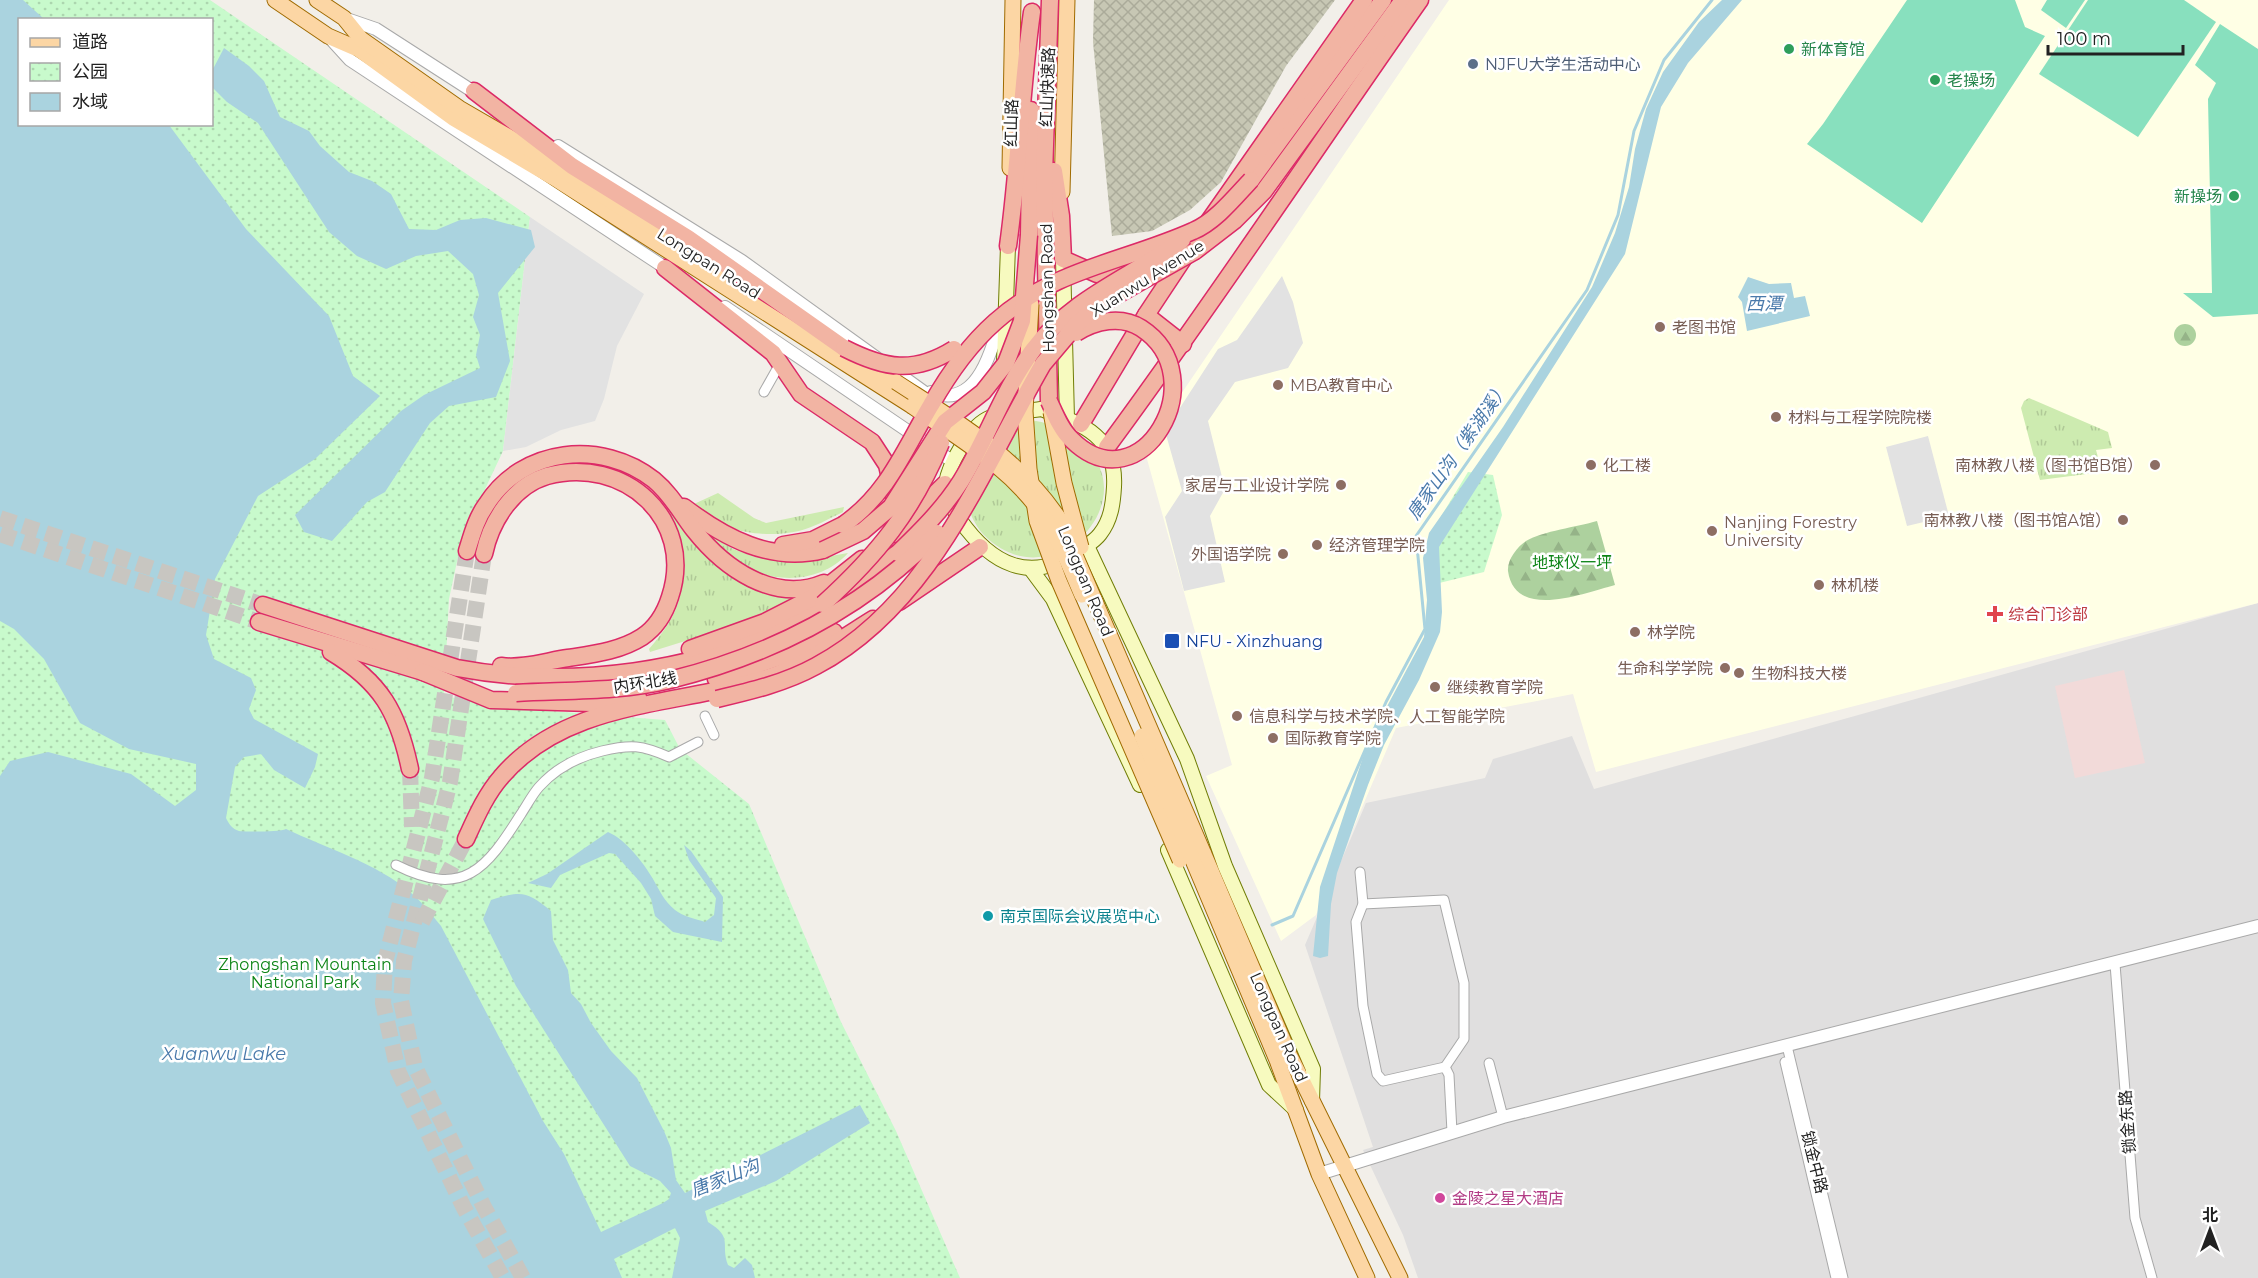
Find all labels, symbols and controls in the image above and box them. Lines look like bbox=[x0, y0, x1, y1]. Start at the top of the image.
legend bbox=[18, 18, 213, 126]
scale bar bbox=[2048, 18, 2183, 56]
text: 100 m bbox=[2057, 28, 2111, 50]
text: 道路 bbox=[72, 31, 108, 53]
place label: 新体育馆 bbox=[1801, 40, 1865, 59]
marker: 新体育馆 bbox=[1782, 42, 1796, 56]
street label: 红山快速路 bbox=[1037, 47, 1058, 127]
place label: NJFU大学生活动中心 bbox=[1485, 55, 1641, 74]
marker: NJFU大学生活动中心 bbox=[1466, 57, 1480, 71]
text: 公园 bbox=[72, 61, 108, 83]
place label: 老操场 bbox=[1947, 71, 1995, 90]
marker: 老操场 bbox=[1928, 73, 1942, 87]
text: 水域 bbox=[72, 91, 108, 113]
street label: 红山路 bbox=[1002, 99, 1021, 147]
place label: 新操场 bbox=[2174, 187, 2222, 206]
marker: 新操场 bbox=[2227, 189, 2241, 203]
street label: Hongshan Road bbox=[1037, 223, 1058, 353]
street label: Longpan Road bbox=[654, 224, 764, 303]
street label: Xuanwu Avenue bbox=[1087, 236, 1208, 321]
water label: 西潭 bbox=[1746, 293, 1785, 315]
place label: 老图书馆 bbox=[1672, 318, 1736, 337]
marker: 老图书馆 bbox=[1653, 320, 1667, 334]
place label: MBA教育中心 bbox=[1290, 376, 1393, 395]
marker: MBA教育中心 bbox=[1271, 378, 1285, 392]
water label: 唐家山沟（紫湖溪） bbox=[1403, 378, 1513, 524]
place label: 材料与工程学院院楼 bbox=[1788, 408, 1932, 427]
marker: 材料与工程学院院楼 bbox=[1769, 410, 1783, 424]
place label: 化工楼 bbox=[1603, 456, 1651, 475]
place label: 南林教八楼（图书馆B馆） bbox=[1955, 456, 2143, 475]
marker: 化工楼 bbox=[1584, 458, 1598, 472]
marker: 南林教八楼（图书馆B馆） bbox=[2148, 458, 2162, 472]
place label: 家居与工业设计学院 bbox=[1185, 476, 1329, 495]
marker: 家居与工业设计学院 bbox=[1334, 478, 1348, 492]
place label: 南林教八楼（图书馆A馆） bbox=[1924, 511, 2111, 530]
place label: Nanjing Forestry University bbox=[1724, 513, 1857, 550]
marker: 南林教八楼（图书馆A馆） bbox=[2116, 513, 2130, 527]
street label: Longpan Road bbox=[1054, 523, 1117, 639]
marker: Nanjing Forestry University bbox=[1705, 524, 1719, 538]
place label: 经济管理学院 bbox=[1329, 536, 1425, 555]
marker: 经济管理学院 bbox=[1310, 538, 1324, 552]
place label: 外国语学院 bbox=[1191, 545, 1271, 564]
marker: 外国语学院 bbox=[1276, 547, 1290, 561]
park label: 地球仪一坪 bbox=[1532, 553, 1612, 572]
place label: 林机楼 bbox=[1831, 576, 1879, 595]
marker: 林机楼 bbox=[1812, 578, 1826, 592]
marker: 综合门诊部 bbox=[1986, 605, 2004, 623]
place label: 综合门诊部 bbox=[2008, 605, 2088, 624]
place label: 林学院 bbox=[1647, 623, 1695, 642]
marker: 林学院 bbox=[1628, 625, 1642, 639]
marker: NFU - Xinzhuang bbox=[1163, 632, 1181, 650]
place label: NFU - Xinzhuang bbox=[1186, 632, 1323, 651]
place label: 生命科学学院 bbox=[1617, 659, 1713, 678]
marker: 生命科学学院 bbox=[1718, 661, 1732, 675]
place label: 生物科技大楼 bbox=[1751, 664, 1847, 683]
marker: 生物科技大楼 bbox=[1732, 666, 1746, 680]
street label: 内环北线 bbox=[612, 668, 678, 697]
place label: 继续教育学院 bbox=[1447, 678, 1543, 697]
marker: 继续教育学院 bbox=[1428, 680, 1442, 694]
place label: 信息科学与技术学院、人工智能学院 bbox=[1249, 707, 1505, 726]
marker: 信息科学与技术学院、人工智能学院 bbox=[1230, 709, 1244, 723]
place label: 国际教育学院 bbox=[1285, 729, 1381, 748]
marker: 国际教育学院 bbox=[1266, 731, 1280, 745]
place label: 南京国际会议展览中心 bbox=[1000, 907, 1160, 926]
marker: 南京国际会议展览中心 bbox=[981, 909, 995, 923]
park label: Zhongshan Mountain National Park bbox=[218, 955, 392, 992]
street label: Longpan Road bbox=[1246, 969, 1311, 1085]
water label: Xuanwu Lake bbox=[161, 1043, 286, 1065]
street label: 锁金东路 bbox=[2116, 1089, 2139, 1155]
street label: 锁金中路 bbox=[1798, 1129, 1831, 1195]
water label: 唐家山沟 bbox=[688, 1154, 764, 1202]
place label: 金陵之星大酒店 bbox=[1452, 1189, 1564, 1208]
marker: 金陵之星大酒店 bbox=[1433, 1191, 1447, 1205]
north arrow bbox=[2180, 1200, 2240, 1260]
text: 北 bbox=[2202, 1206, 2218, 1225]

